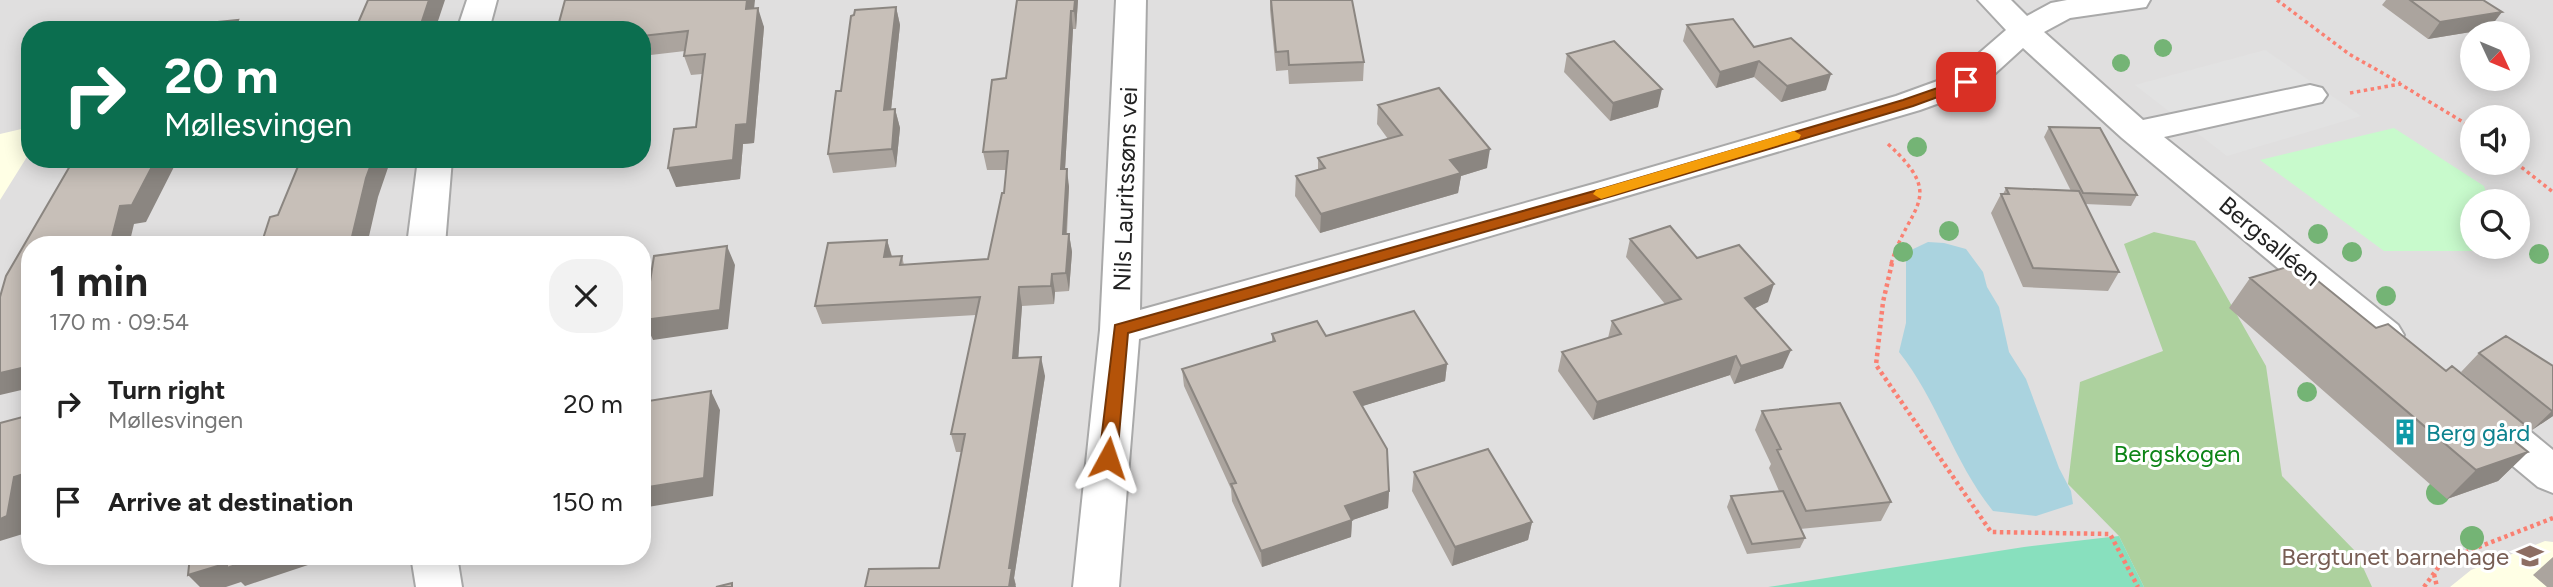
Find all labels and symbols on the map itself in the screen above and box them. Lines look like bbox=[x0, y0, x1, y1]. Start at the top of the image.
north arrow bbox=[2460, 21, 2530, 91]
pin bbox=[1936, 52, 1996, 112]
street label: Nils Lauritssøns vei bbox=[1107, 86, 1143, 292]
street label: Bergsalléen bbox=[2213, 190, 2327, 292]
building icon: Berg gård bbox=[2390, 417, 2420, 447]
place label: Berg gård bbox=[2426, 418, 2530, 447]
position arrow bbox=[1071, 421, 1145, 495]
park label: Bergskogen bbox=[2113, 439, 2241, 468]
school or university icon: Bergtunet barnehage bbox=[2515, 541, 2545, 571]
place label: Bergtunet barnehage bbox=[2281, 542, 2509, 571]

